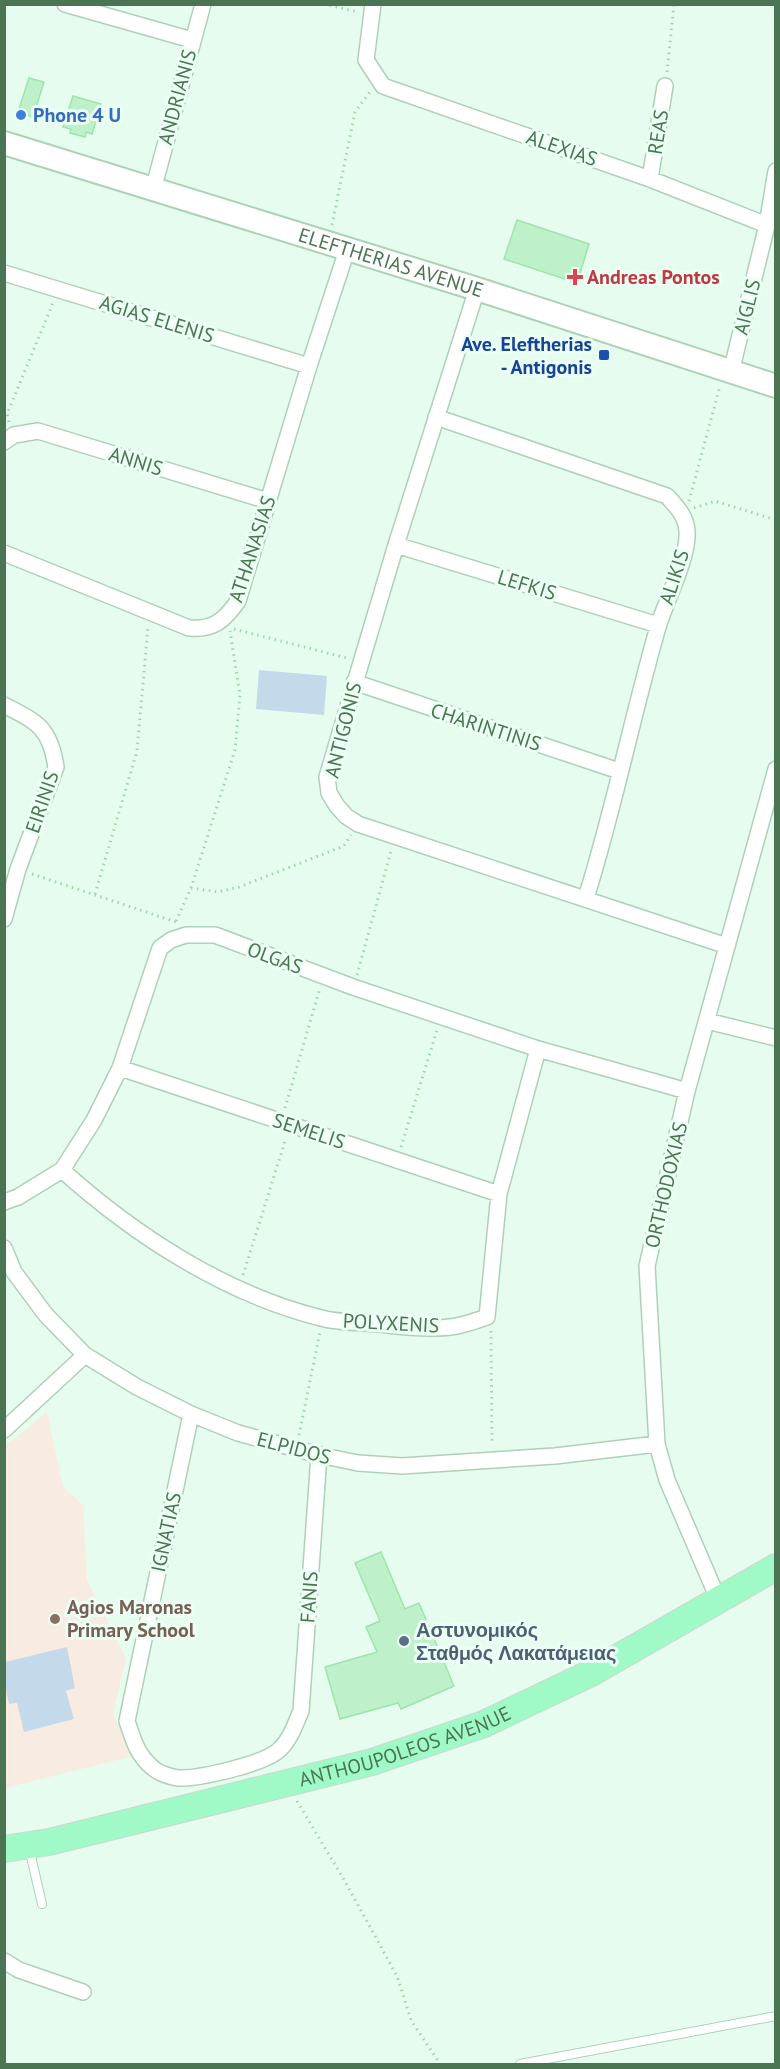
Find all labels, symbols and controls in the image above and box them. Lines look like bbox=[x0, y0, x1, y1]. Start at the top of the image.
street label: ANDRIANIS bbox=[152, 47, 202, 147]
place label: Phone 4 U bbox=[33, 102, 121, 128]
marker: Phone 4 U bbox=[14, 108, 28, 122]
street label: REAS bbox=[642, 108, 674, 156]
street label: ALEXIAS bbox=[523, 124, 601, 172]
street label: ELEFTHERIAS AVENUE bbox=[295, 222, 487, 303]
place label: Andreas Pontos bbox=[587, 264, 720, 290]
marker: Andreas Pontos bbox=[568, 270, 582, 284]
street label: AIGLIS bbox=[728, 276, 766, 338]
street label: AGIAS ELENIS bbox=[96, 289, 218, 349]
place label: Ave. Eleftherias - Antigonis bbox=[461, 331, 592, 380]
marker: Ave. Eleftherias - Antigonis bbox=[597, 348, 611, 362]
street label: ANNIS bbox=[106, 441, 166, 481]
street label: ATHANASIAS bbox=[223, 492, 281, 606]
street label: ALIKIS bbox=[653, 546, 695, 608]
street label: LEFKIS bbox=[494, 564, 560, 606]
street label: ANTIGONIS bbox=[319, 679, 367, 781]
street label: CHARINTINIS bbox=[428, 697, 544, 757]
street label: EIRINIS bbox=[19, 767, 65, 837]
street label: OLGAS bbox=[244, 936, 306, 980]
street label: SEMELIS bbox=[269, 1107, 349, 1155]
street label: ORTHODOXIAS bbox=[639, 1119, 693, 1251]
street label: POLYXENIS bbox=[342, 1307, 440, 1339]
street label: ELPIDOS bbox=[254, 1426, 334, 1470]
street label: IGNATIAS bbox=[145, 1490, 187, 1574]
street label: FANIS bbox=[294, 1570, 324, 1624]
place label: Agios Maronas Primary School bbox=[67, 1594, 195, 1643]
marker: Agios Maronas Primary School bbox=[48, 1612, 62, 1626]
place label: Αστυνομικός Σταθμός Λακατάμειας bbox=[416, 1617, 616, 1666]
marker: Αστυνομικός Σταθμός Λακατάμειας bbox=[397, 1634, 411, 1648]
street label: ANTHOUPOLEOS AVENUE bbox=[296, 1700, 515, 1793]

